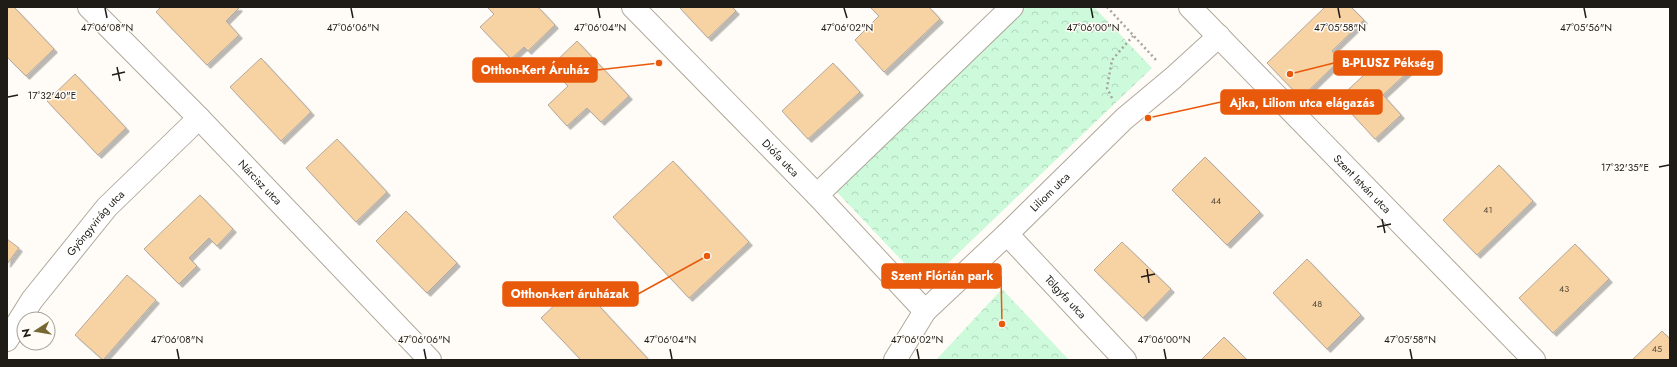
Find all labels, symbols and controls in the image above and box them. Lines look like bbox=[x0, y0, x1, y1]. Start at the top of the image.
text: 47°06'08"N bbox=[81, 20, 133, 35]
text: 47°06'06"N bbox=[327, 20, 379, 35]
text: 47°06'04"N bbox=[574, 20, 626, 35]
text: 47°06'02"N bbox=[821, 20, 873, 35]
text: 47°06'00"N bbox=[1067, 20, 1119, 35]
text: 47°05'58"N bbox=[1314, 20, 1366, 35]
text: 47°05'56"N bbox=[1560, 20, 1612, 35]
callout: B-PLUSZ Pékség bbox=[1334, 51, 1442, 75]
text: B-PLUSZ Pékség bbox=[1342, 54, 1434, 72]
callout: Otthon-Kert Áruház bbox=[473, 58, 597, 82]
text: Otthon-Kert Áruház bbox=[481, 60, 590, 79]
text: 17°32'40"E bbox=[28, 88, 76, 103]
callout: Ajka, Liliom utca elágazás bbox=[1221, 90, 1382, 114]
text: Ajka, Liliom utca elágazás bbox=[1228, 94, 1375, 112]
street label: Diófa utca bbox=[758, 135, 803, 180]
street label: Szent István utca bbox=[1330, 151, 1395, 217]
street label: Nárcisz utca bbox=[235, 156, 286, 208]
text: 17°32'35"E bbox=[1601, 160, 1649, 175]
street label: Liliom utca bbox=[1026, 169, 1073, 215]
street label: Gyöngyvirág utca bbox=[63, 186, 128, 259]
house number: 44 bbox=[1211, 194, 1221, 207]
house number: 41 bbox=[1483, 203, 1493, 216]
callout: Szent Flórián park bbox=[882, 264, 1001, 288]
text: Szent Flórián park bbox=[891, 267, 993, 285]
street label: Tölgyfa utca bbox=[1041, 271, 1090, 322]
callout: Otthon-kert áruházak bbox=[503, 282, 638, 306]
house number: 43 bbox=[1559, 282, 1569, 295]
text: Otthon-kert áruházak bbox=[511, 285, 629, 303]
house number: 48 bbox=[1312, 297, 1322, 310]
north arrow bbox=[16, 311, 56, 351]
text: N bbox=[17, 327, 35, 339]
text: 47°06'08"N bbox=[151, 332, 203, 347]
text: 47°06'06"N bbox=[398, 332, 450, 347]
text: 47°06'04"N bbox=[644, 332, 696, 347]
text: 47°06'02"N bbox=[891, 332, 943, 347]
text: 47°06'00"N bbox=[1138, 332, 1190, 347]
text: 47°05'58"N bbox=[1384, 332, 1436, 347]
house number: 45 bbox=[1652, 342, 1662, 355]

